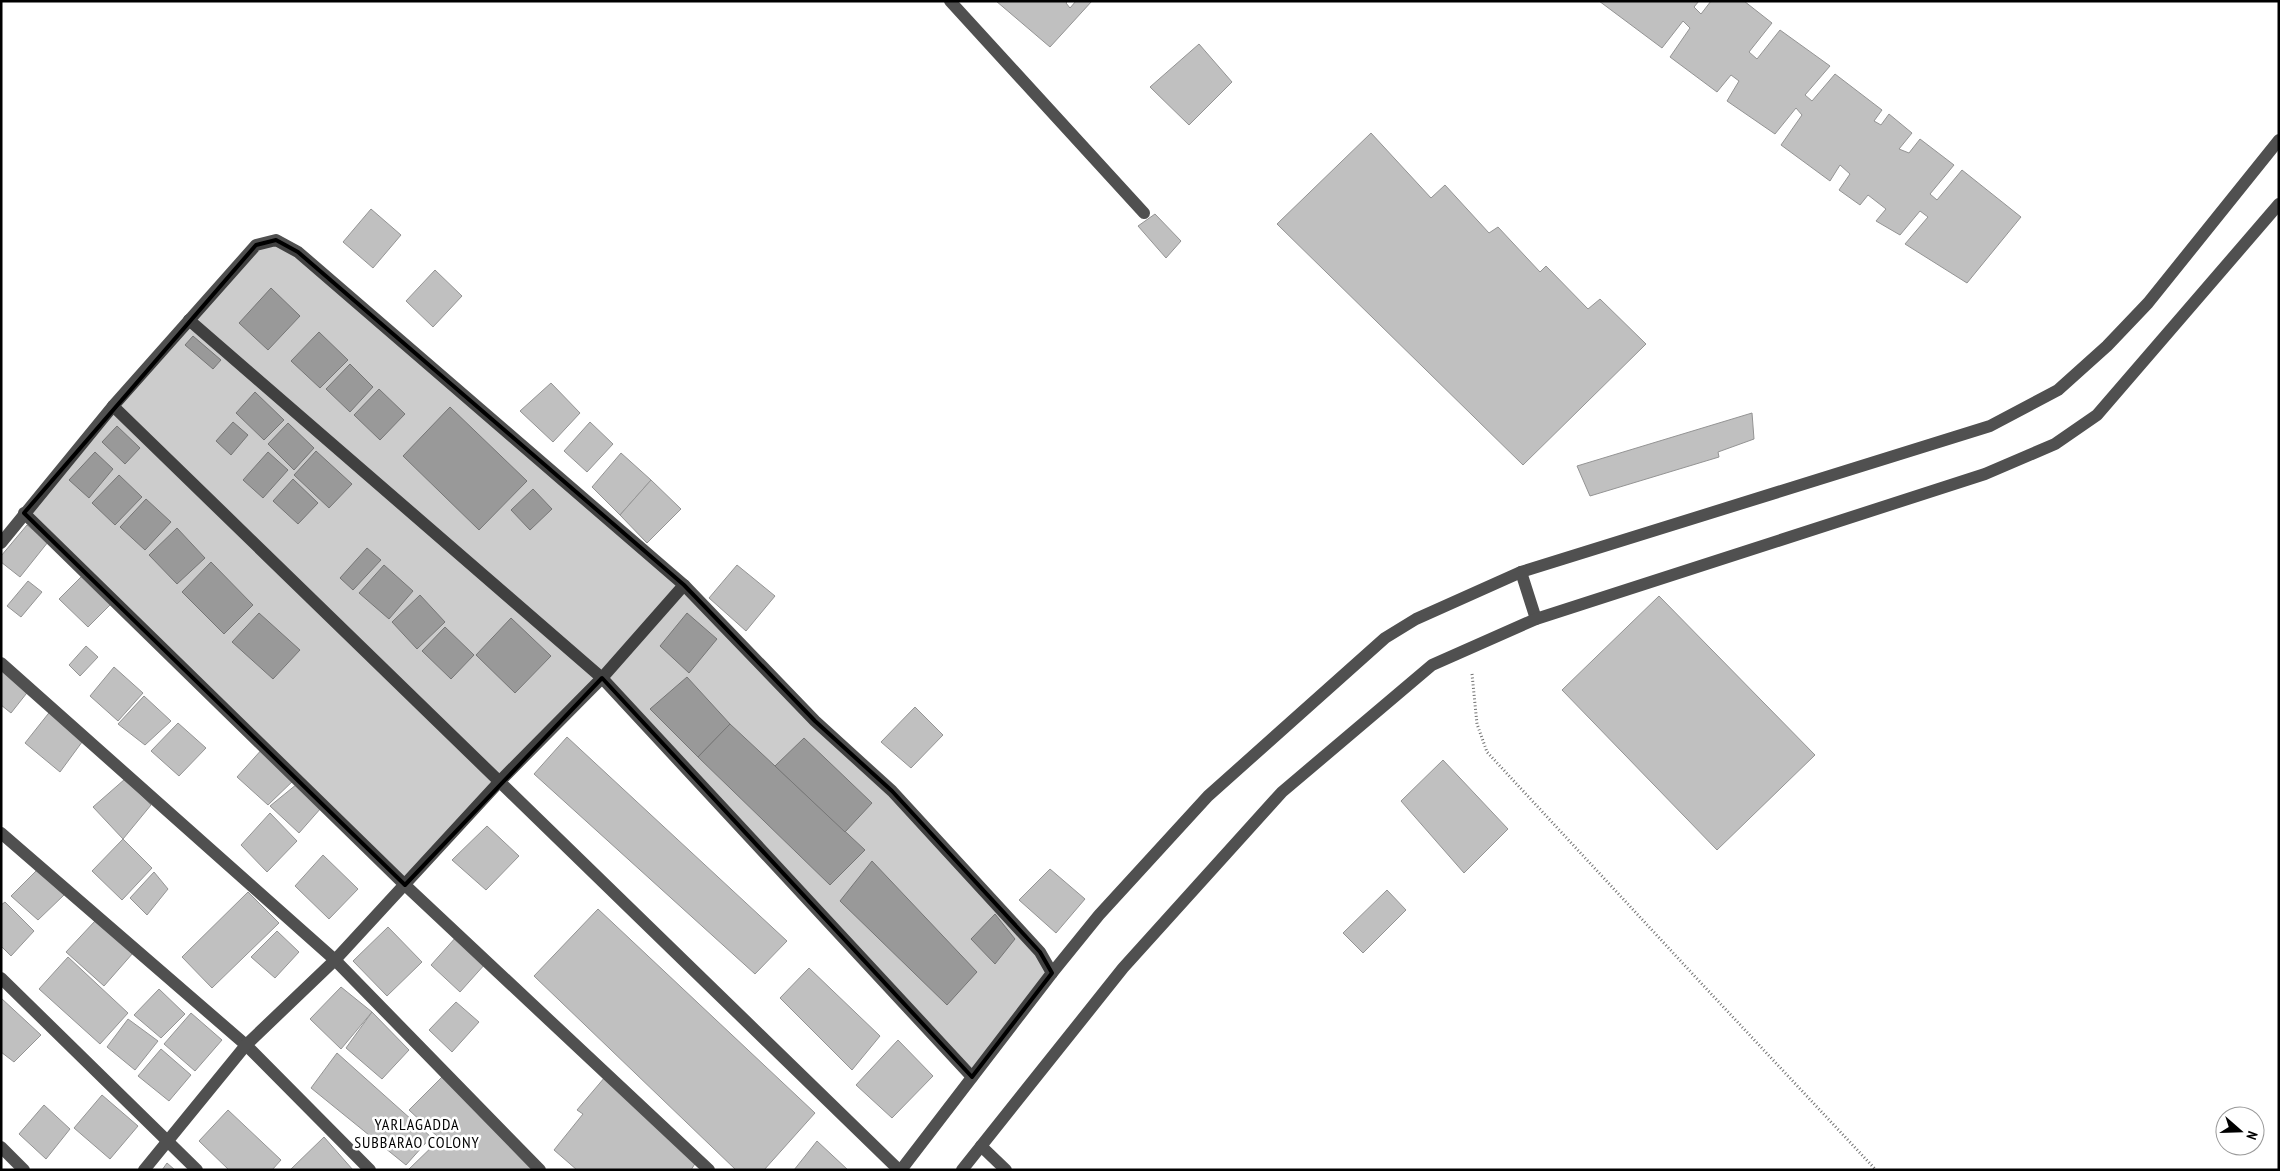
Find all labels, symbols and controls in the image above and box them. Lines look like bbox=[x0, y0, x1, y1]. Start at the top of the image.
north arrow bbox=[2215, 1106, 2265, 1156]
district label: YARLAGADDA SUBBARAO COLONY bbox=[354, 1114, 480, 1152]
text: N bbox=[2242, 1129, 2262, 1142]

